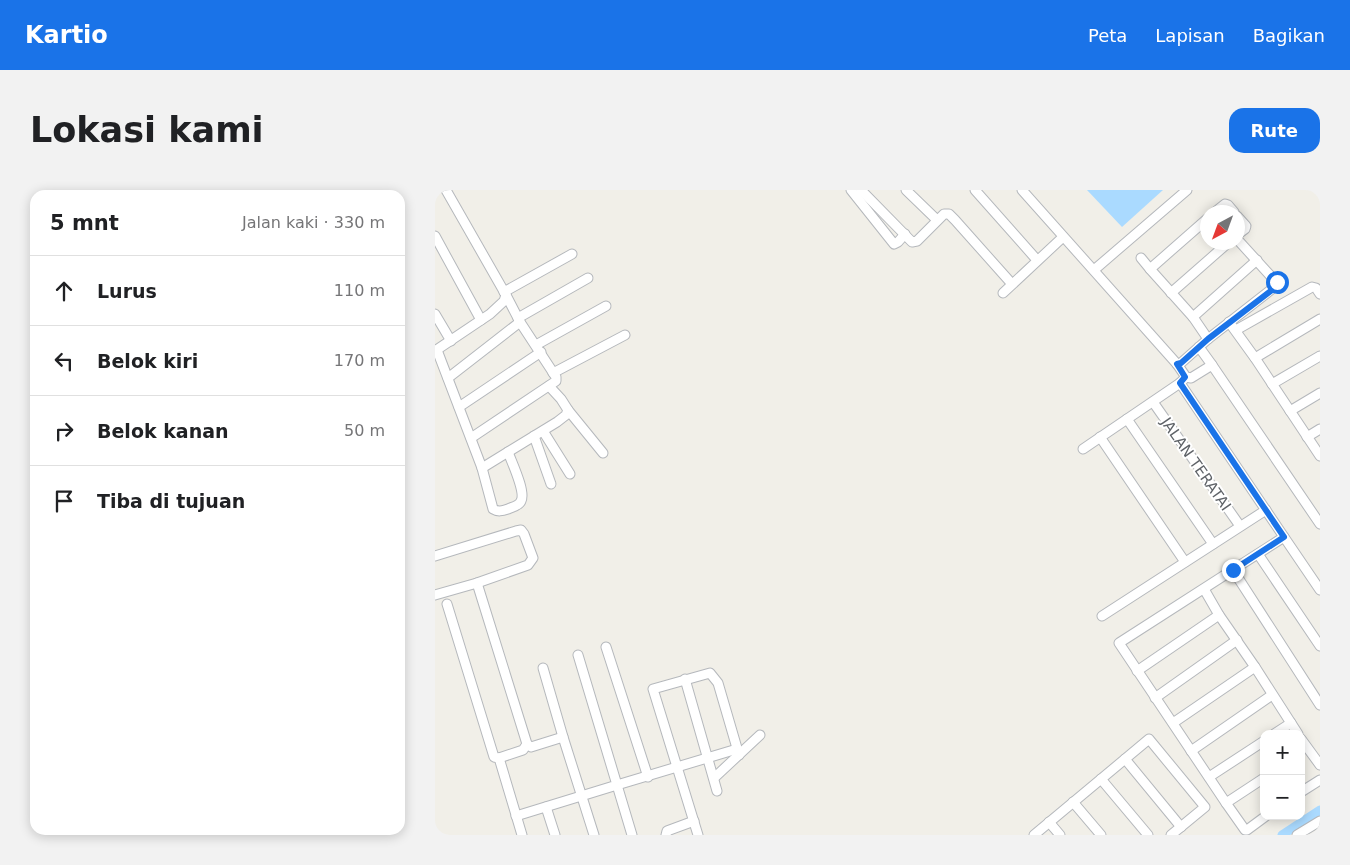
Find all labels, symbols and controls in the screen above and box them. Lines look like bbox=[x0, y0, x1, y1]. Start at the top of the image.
text: Kartio bbox=[25, 21, 108, 49]
text: Peta bbox=[1088, 25, 1127, 46]
text: Lapisan bbox=[1155, 25, 1225, 46]
text: Bagikan bbox=[1253, 25, 1325, 46]
button: Rute bbox=[1229, 108, 1320, 153]
text: Lokasi kami bbox=[30, 110, 264, 150]
north arrow bbox=[1200, 205, 1245, 250]
text: 5 mnt bbox=[50, 211, 119, 235]
text: Jalan kaki · 330 m bbox=[242, 213, 385, 232]
route start bbox=[1266, 271, 1289, 294]
icon: ahead bbox=[50, 277, 78, 305]
text: Lurus bbox=[97, 280, 157, 302]
text: 110 m bbox=[334, 281, 385, 300]
icon: left bbox=[50, 347, 78, 375]
text: Belok kiri bbox=[97, 350, 198, 372]
text: 170 m bbox=[334, 351, 385, 370]
street label: JALAN TERATAI bbox=[1157, 413, 1235, 514]
icon: right bbox=[50, 417, 78, 445]
text: Belok kanan bbox=[97, 420, 229, 442]
text: 50 m bbox=[344, 421, 385, 440]
icon: arrive bbox=[50, 487, 78, 515]
text: Tiba di tujuan bbox=[97, 490, 245, 512]
route end bbox=[1222, 559, 1245, 582]
map controls bbox=[1260, 730, 1305, 820]
button: + bbox=[1260, 730, 1305, 775]
button: − bbox=[1260, 775, 1305, 820]

